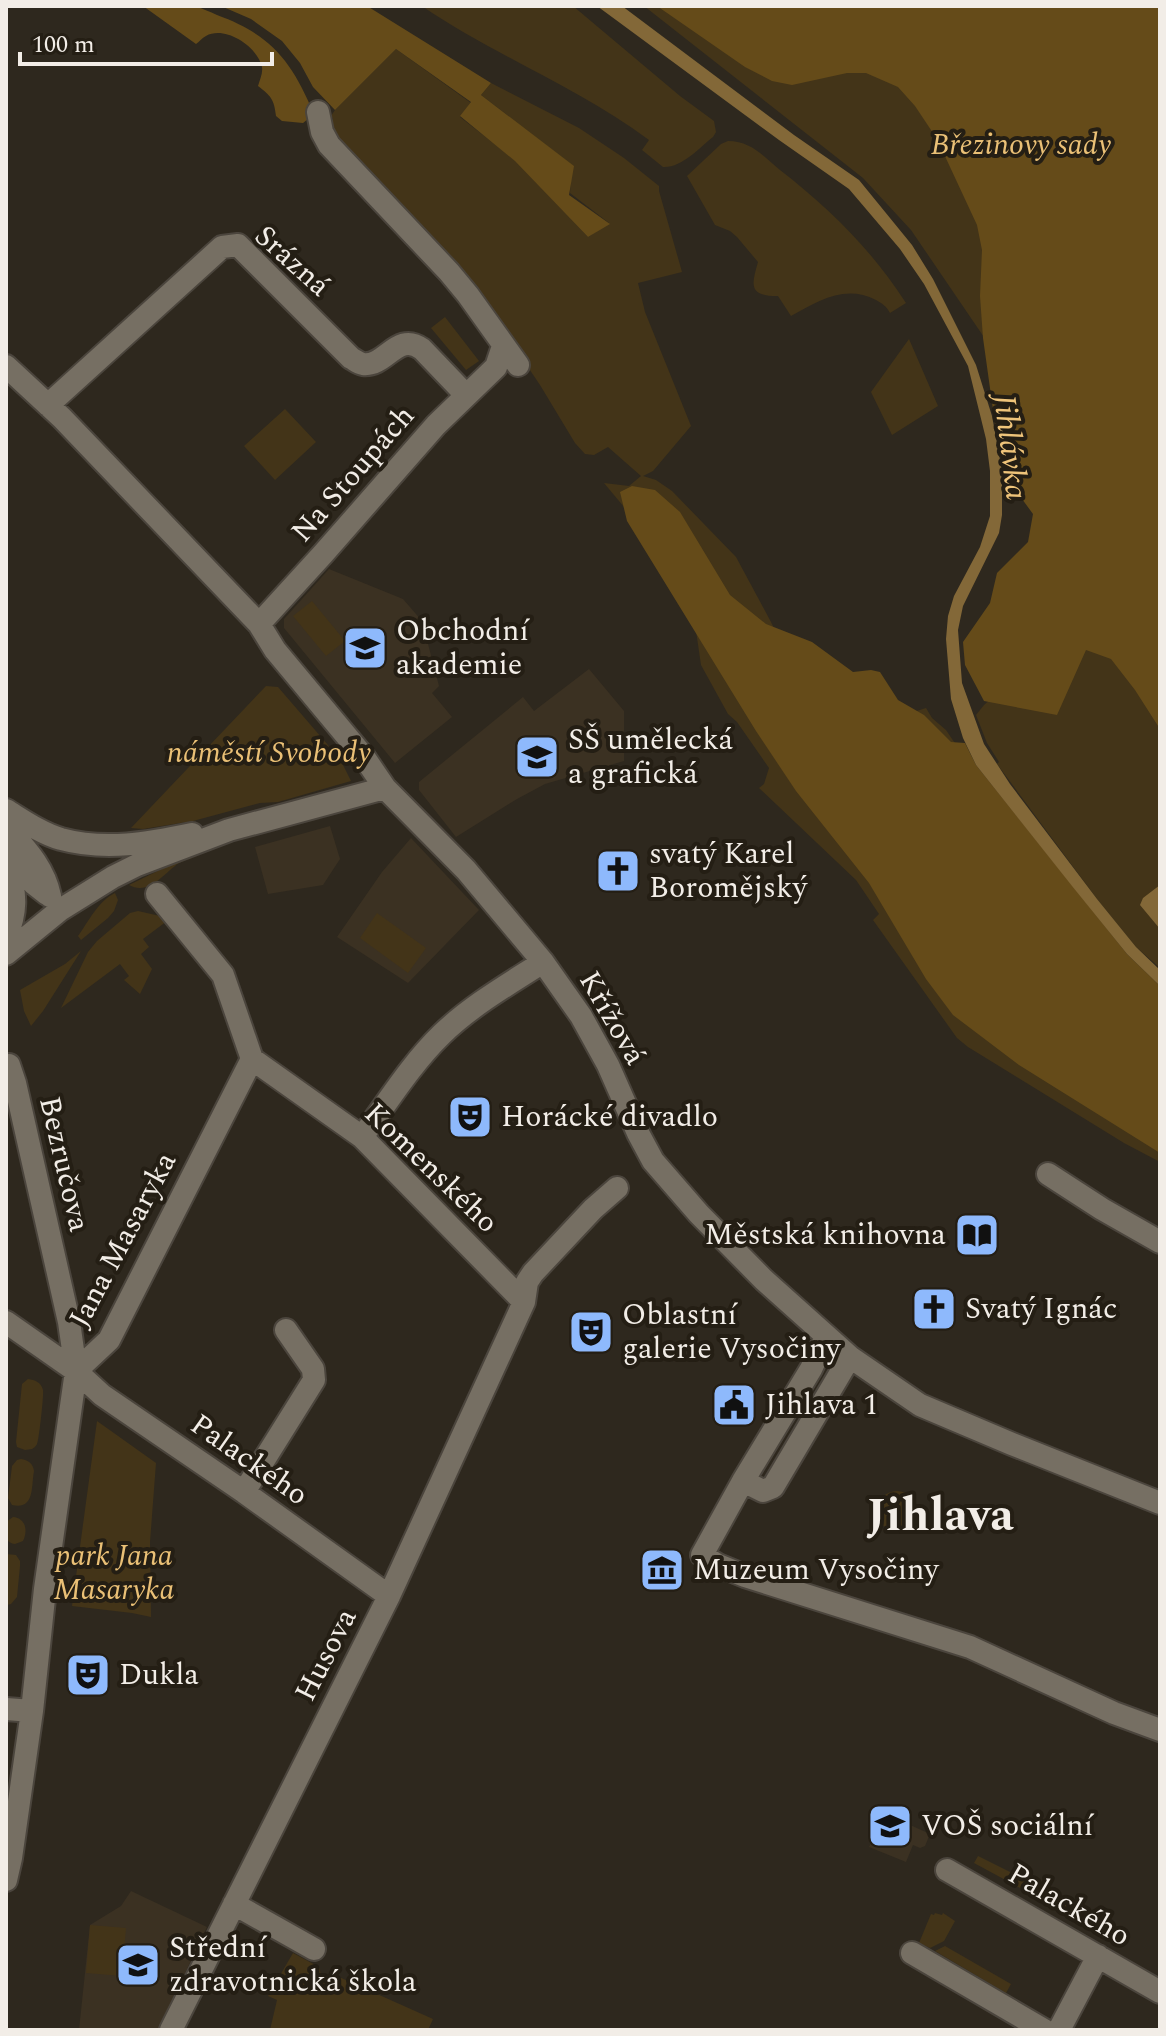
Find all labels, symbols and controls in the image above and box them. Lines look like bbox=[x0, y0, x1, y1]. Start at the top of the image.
scale bar bbox=[20, 16, 272, 66]
text: 100 m bbox=[32, 27, 95, 63]
park label: Březinovy sady bbox=[931, 122, 1112, 168]
street label: Srázná bbox=[244, 214, 341, 308]
water label: Jihlávka bbox=[979, 389, 1041, 503]
street label: Na Stoupách bbox=[280, 395, 426, 553]
place label: Obchodní akademie bbox=[396, 608, 530, 688]
school or university icon: Obchodní akademie bbox=[341, 624, 389, 672]
place label: SŠ umělecká a grafická bbox=[568, 717, 734, 797]
park label: náměstí Svobody bbox=[167, 730, 372, 776]
school or university icon: SŠ umělecká a grafická bbox=[513, 733, 561, 781]
place label: svatý Karel Boromějský bbox=[649, 831, 809, 911]
church icon: svatý Karel Boromějský bbox=[594, 847, 642, 895]
street label: Křížová bbox=[567, 962, 658, 1074]
street label: Bezručova bbox=[26, 1092, 102, 1236]
street label: Komenského bbox=[353, 1092, 509, 1244]
theatre icon: Horácké divadlo bbox=[446, 1093, 494, 1141]
place label: Horácké divadlo bbox=[501, 1094, 718, 1140]
street label: Jana Masaryka bbox=[57, 1144, 189, 1336]
library icon: Městská knihovna bbox=[953, 1211, 1001, 1259]
place label: Městská knihovna bbox=[705, 1212, 946, 1258]
church icon: Svatý Ignác bbox=[910, 1285, 958, 1333]
place label: Svatý Ignác bbox=[965, 1286, 1117, 1332]
place label: Oblastní galerie Vysočiny bbox=[622, 1292, 842, 1372]
theatre icon: Oblastní galerie Vysočiny bbox=[567, 1308, 615, 1356]
public building icon: Jihlava 1 bbox=[710, 1381, 758, 1429]
place label: Jihlava 1 bbox=[765, 1382, 878, 1428]
street label: Palackého bbox=[180, 1402, 318, 1518]
district label: Jihlava bbox=[866, 1481, 1014, 1551]
park label: park Jana Masaryka bbox=[53, 1533, 175, 1613]
museum icon: Muzeum Vysočiny bbox=[638, 1546, 686, 1594]
place label: Muzeum Vysočiny bbox=[693, 1547, 940, 1593]
street label: Husova bbox=[283, 1600, 369, 1710]
theatre icon: Dukla bbox=[64, 1651, 112, 1699]
place label: Dukla bbox=[119, 1652, 199, 1698]
school or university icon: VOŠ sociální bbox=[866, 1802, 914, 1850]
place label: VOŠ sociální bbox=[921, 1803, 1095, 1849]
street label: Palackého bbox=[999, 1851, 1139, 1959]
place label: Střední zdravotnická škola bbox=[169, 1925, 417, 2005]
school or university icon: Střední zdravotnická škola bbox=[114, 1941, 162, 1989]

